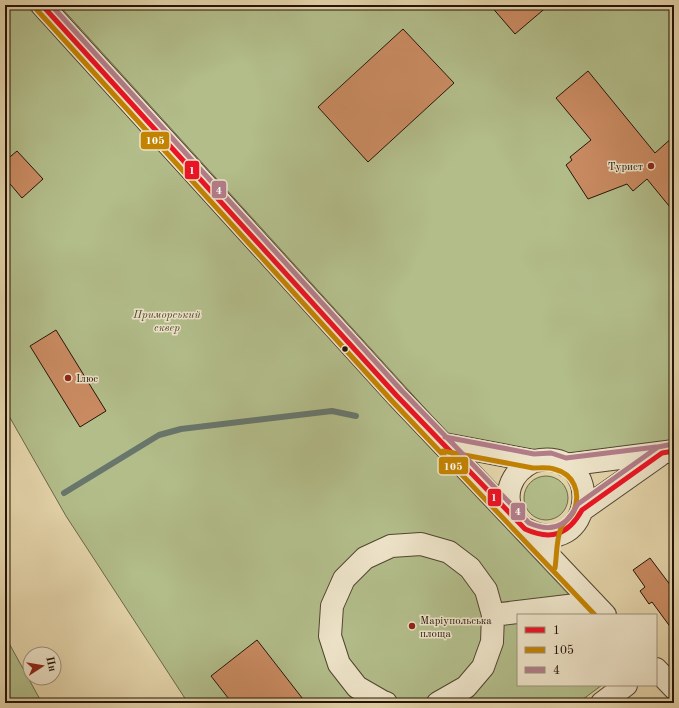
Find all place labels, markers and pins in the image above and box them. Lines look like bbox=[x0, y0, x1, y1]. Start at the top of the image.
marker: Турист bbox=[646, 161, 656, 171]
place label: Турист bbox=[608, 162, 643, 173]
unlabelled marker bbox=[340, 344, 350, 354]
marker: Ілюс bbox=[63, 373, 73, 383]
place label: Ілюс bbox=[76, 374, 98, 385]
place label: Маріупольська площа bbox=[420, 616, 492, 640]
marker: Маріупольська площа bbox=[407, 621, 417, 631]

